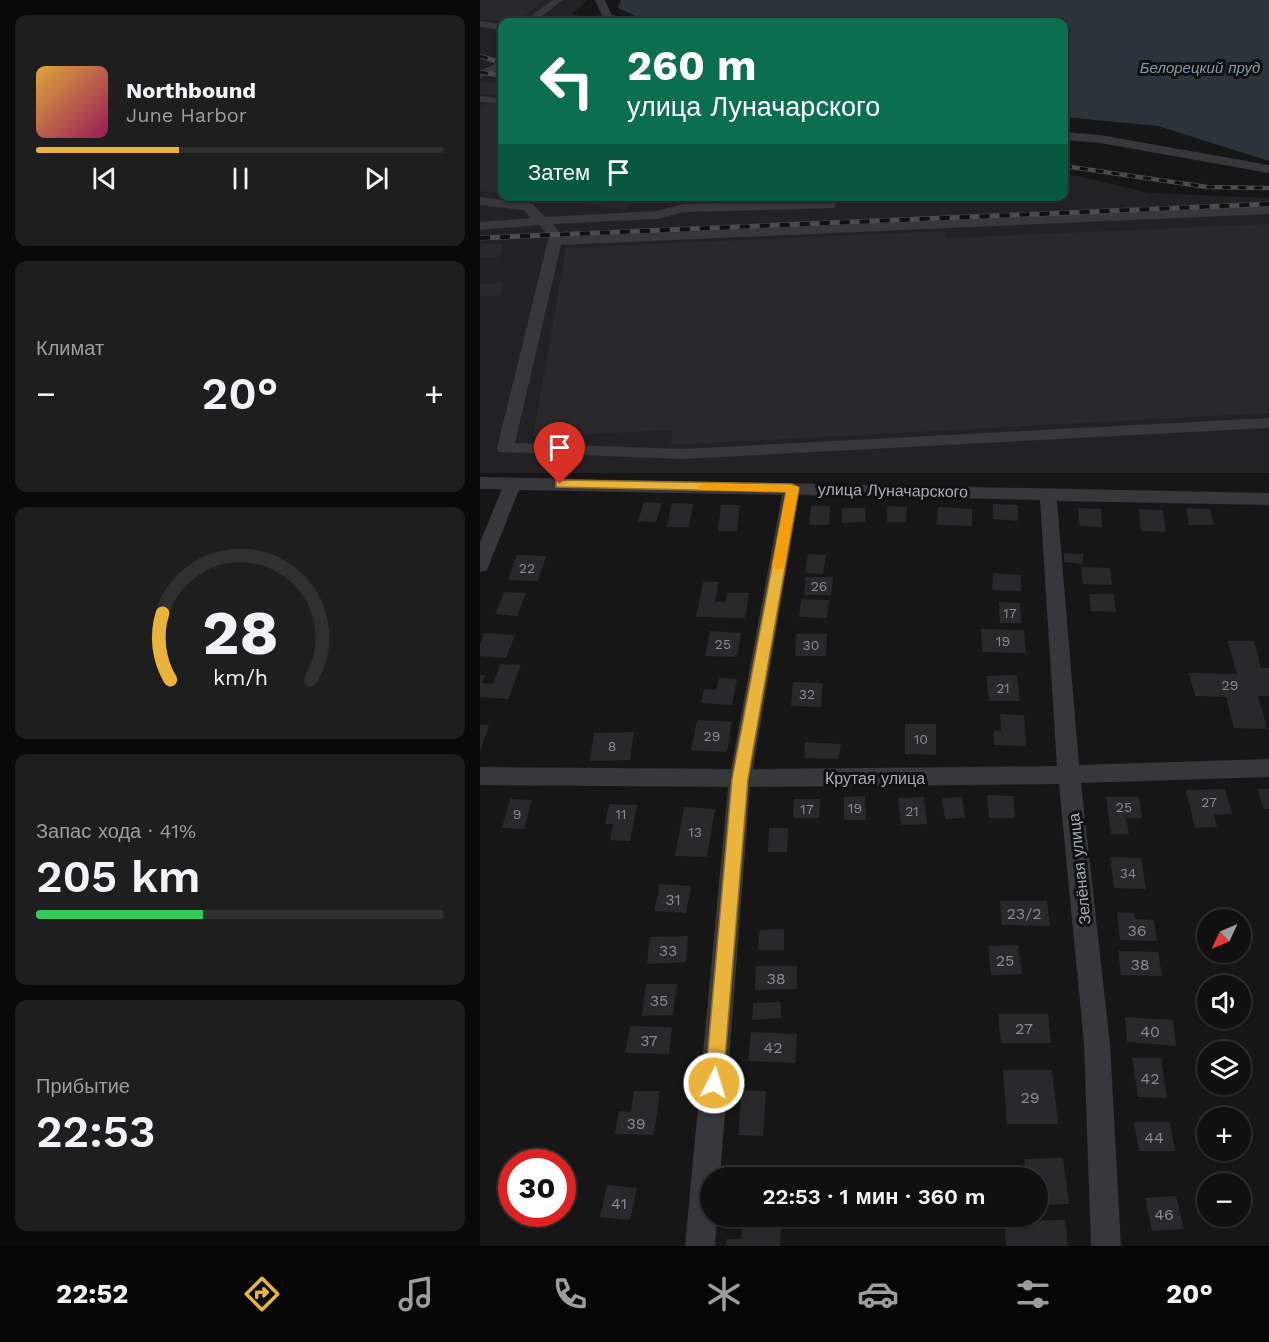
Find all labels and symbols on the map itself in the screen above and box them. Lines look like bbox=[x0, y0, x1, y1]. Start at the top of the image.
water label: Белорецкий пруд bbox=[1140, 59, 1260, 77]
pin bbox=[534, 422, 585, 484]
street label: улица Луначарского bbox=[818, 480, 968, 501]
house number: 22 bbox=[519, 560, 535, 576]
house number: 26 bbox=[811, 578, 827, 594]
house number: 17 bbox=[1003, 605, 1017, 621]
house number: 19 bbox=[996, 633, 1010, 649]
house number: 25 bbox=[715, 636, 731, 652]
house number: 30 bbox=[803, 637, 819, 653]
house number: 29 bbox=[1222, 677, 1238, 693]
house number: 21 bbox=[996, 680, 1010, 696]
house number: 32 bbox=[799, 686, 815, 702]
house number: 29 bbox=[704, 728, 720, 744]
house number: 10 bbox=[914, 731, 928, 747]
house number: 8 bbox=[608, 738, 616, 754]
street label: Крутая улица bbox=[825, 769, 925, 788]
house number: 27 bbox=[1201, 794, 1217, 810]
house number: 25 bbox=[1116, 799, 1132, 815]
house number: 19 bbox=[848, 800, 862, 816]
house number: 17 bbox=[800, 801, 814, 817]
house number: 21 bbox=[905, 803, 919, 819]
house number: 9 bbox=[513, 806, 521, 822]
house number: 11 bbox=[616, 806, 626, 822]
street label: Зелёная улица bbox=[1064, 812, 1095, 926]
house number: 13 bbox=[688, 824, 702, 840]
house number: 34 bbox=[1120, 865, 1136, 881]
house number: 31 bbox=[665, 890, 681, 909]
house number: 23/2 bbox=[1007, 904, 1041, 923]
north arrow bbox=[1197, 909, 1251, 963]
house number: 36 bbox=[1127, 921, 1147, 940]
house number: 33 bbox=[659, 941, 677, 960]
house number: 25 bbox=[996, 951, 1014, 970]
house number: 38 bbox=[1130, 955, 1150, 974]
house number: 38 bbox=[766, 969, 786, 988]
house number: 35 bbox=[650, 991, 668, 1010]
house number: 27 bbox=[1015, 1019, 1033, 1038]
house number: 40 bbox=[1140, 1022, 1160, 1041]
house number: 37 bbox=[640, 1031, 658, 1050]
house number: 42 bbox=[763, 1038, 783, 1057]
position arrow bbox=[682, 1051, 746, 1115]
house number: 42 bbox=[1140, 1069, 1160, 1088]
house number: 29 bbox=[1020, 1088, 1040, 1107]
house number: 39 bbox=[626, 1114, 646, 1133]
house number: 44 bbox=[1144, 1128, 1164, 1147]
speed limit sign: 30 bbox=[498, 1149, 576, 1227]
house number: 41 bbox=[611, 1194, 627, 1213]
house number: 46 bbox=[1154, 1205, 1174, 1224]

